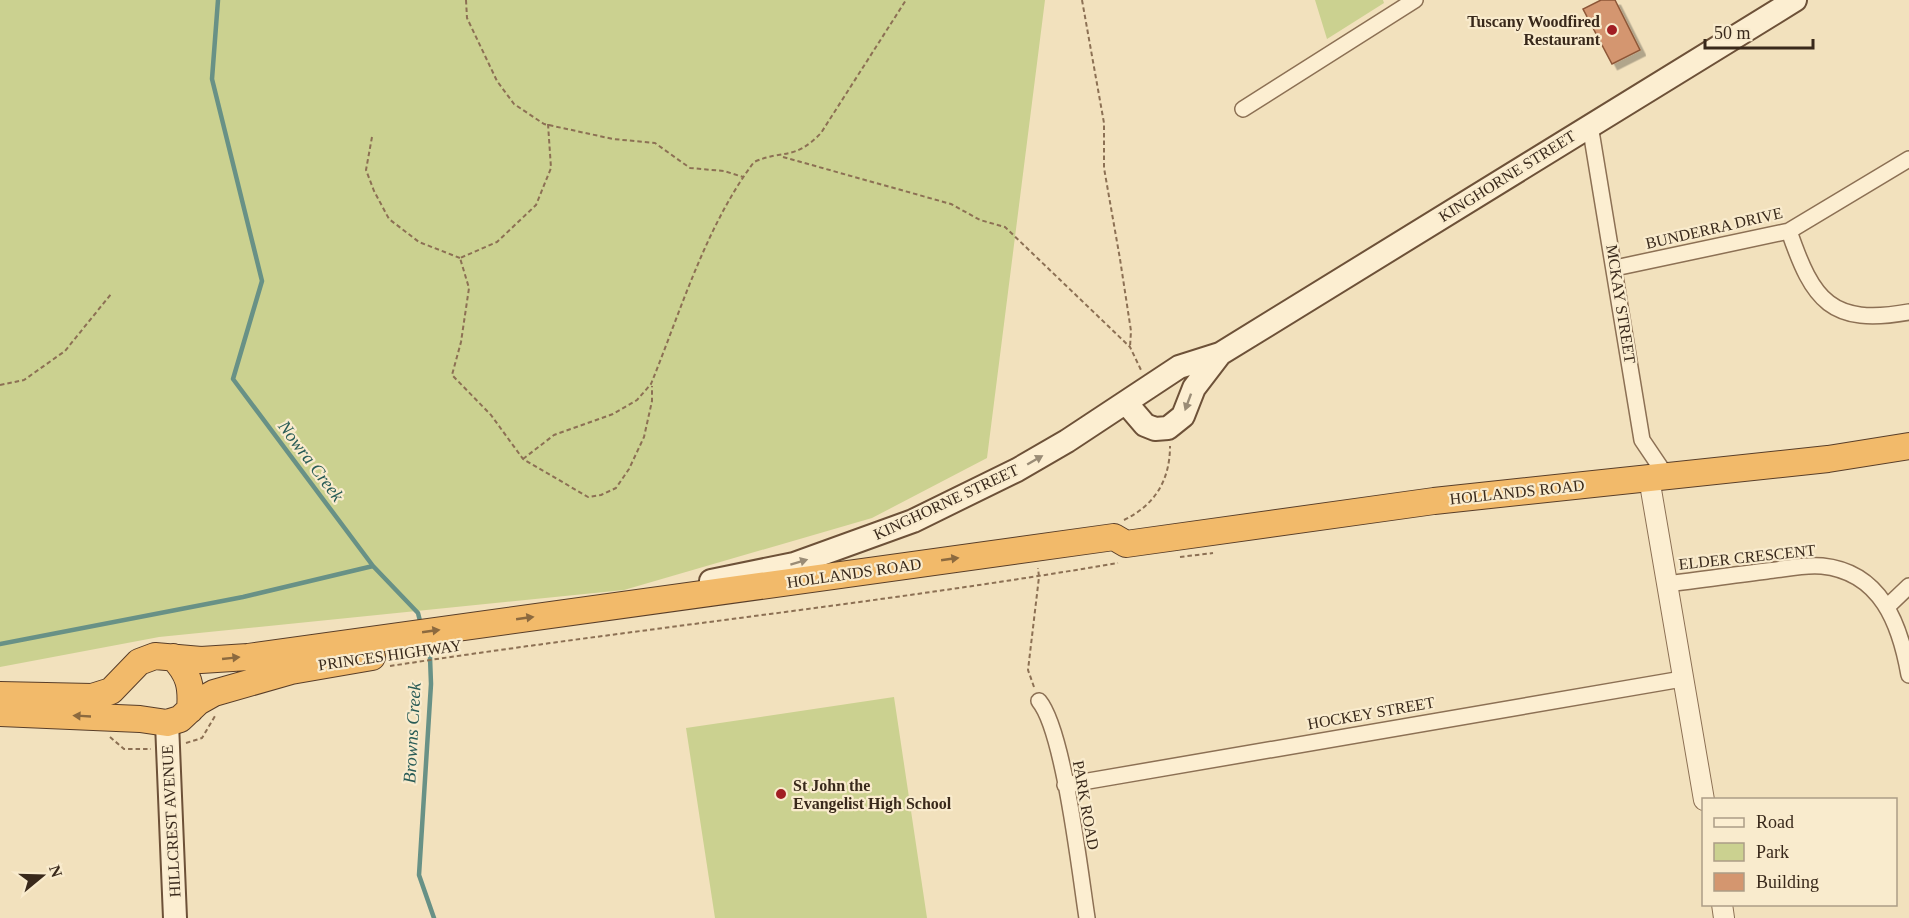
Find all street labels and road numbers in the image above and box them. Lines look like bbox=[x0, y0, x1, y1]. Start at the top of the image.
street label: KINGHORNE STREET bbox=[1436, 127, 1579, 225]
street label: BUNDERRA DRIVE bbox=[1644, 204, 1784, 252]
street label: MCKAY STREET bbox=[1603, 243, 1639, 365]
street label: KINGHORNE STREET bbox=[871, 461, 1021, 543]
street label: HOLLANDS ROAD bbox=[1449, 476, 1585, 508]
street label: ELDER CRESCENT bbox=[1678, 541, 1816, 573]
street label: HOLLANDS ROAD bbox=[786, 555, 922, 591]
street label: PRINCES HIGHWAY bbox=[317, 636, 463, 673]
street label: HOCKEY STREET bbox=[1306, 693, 1436, 733]
street label: HILLCREST AVENUE bbox=[159, 744, 183, 898]
street label: PARK ROAD bbox=[1070, 759, 1102, 851]

